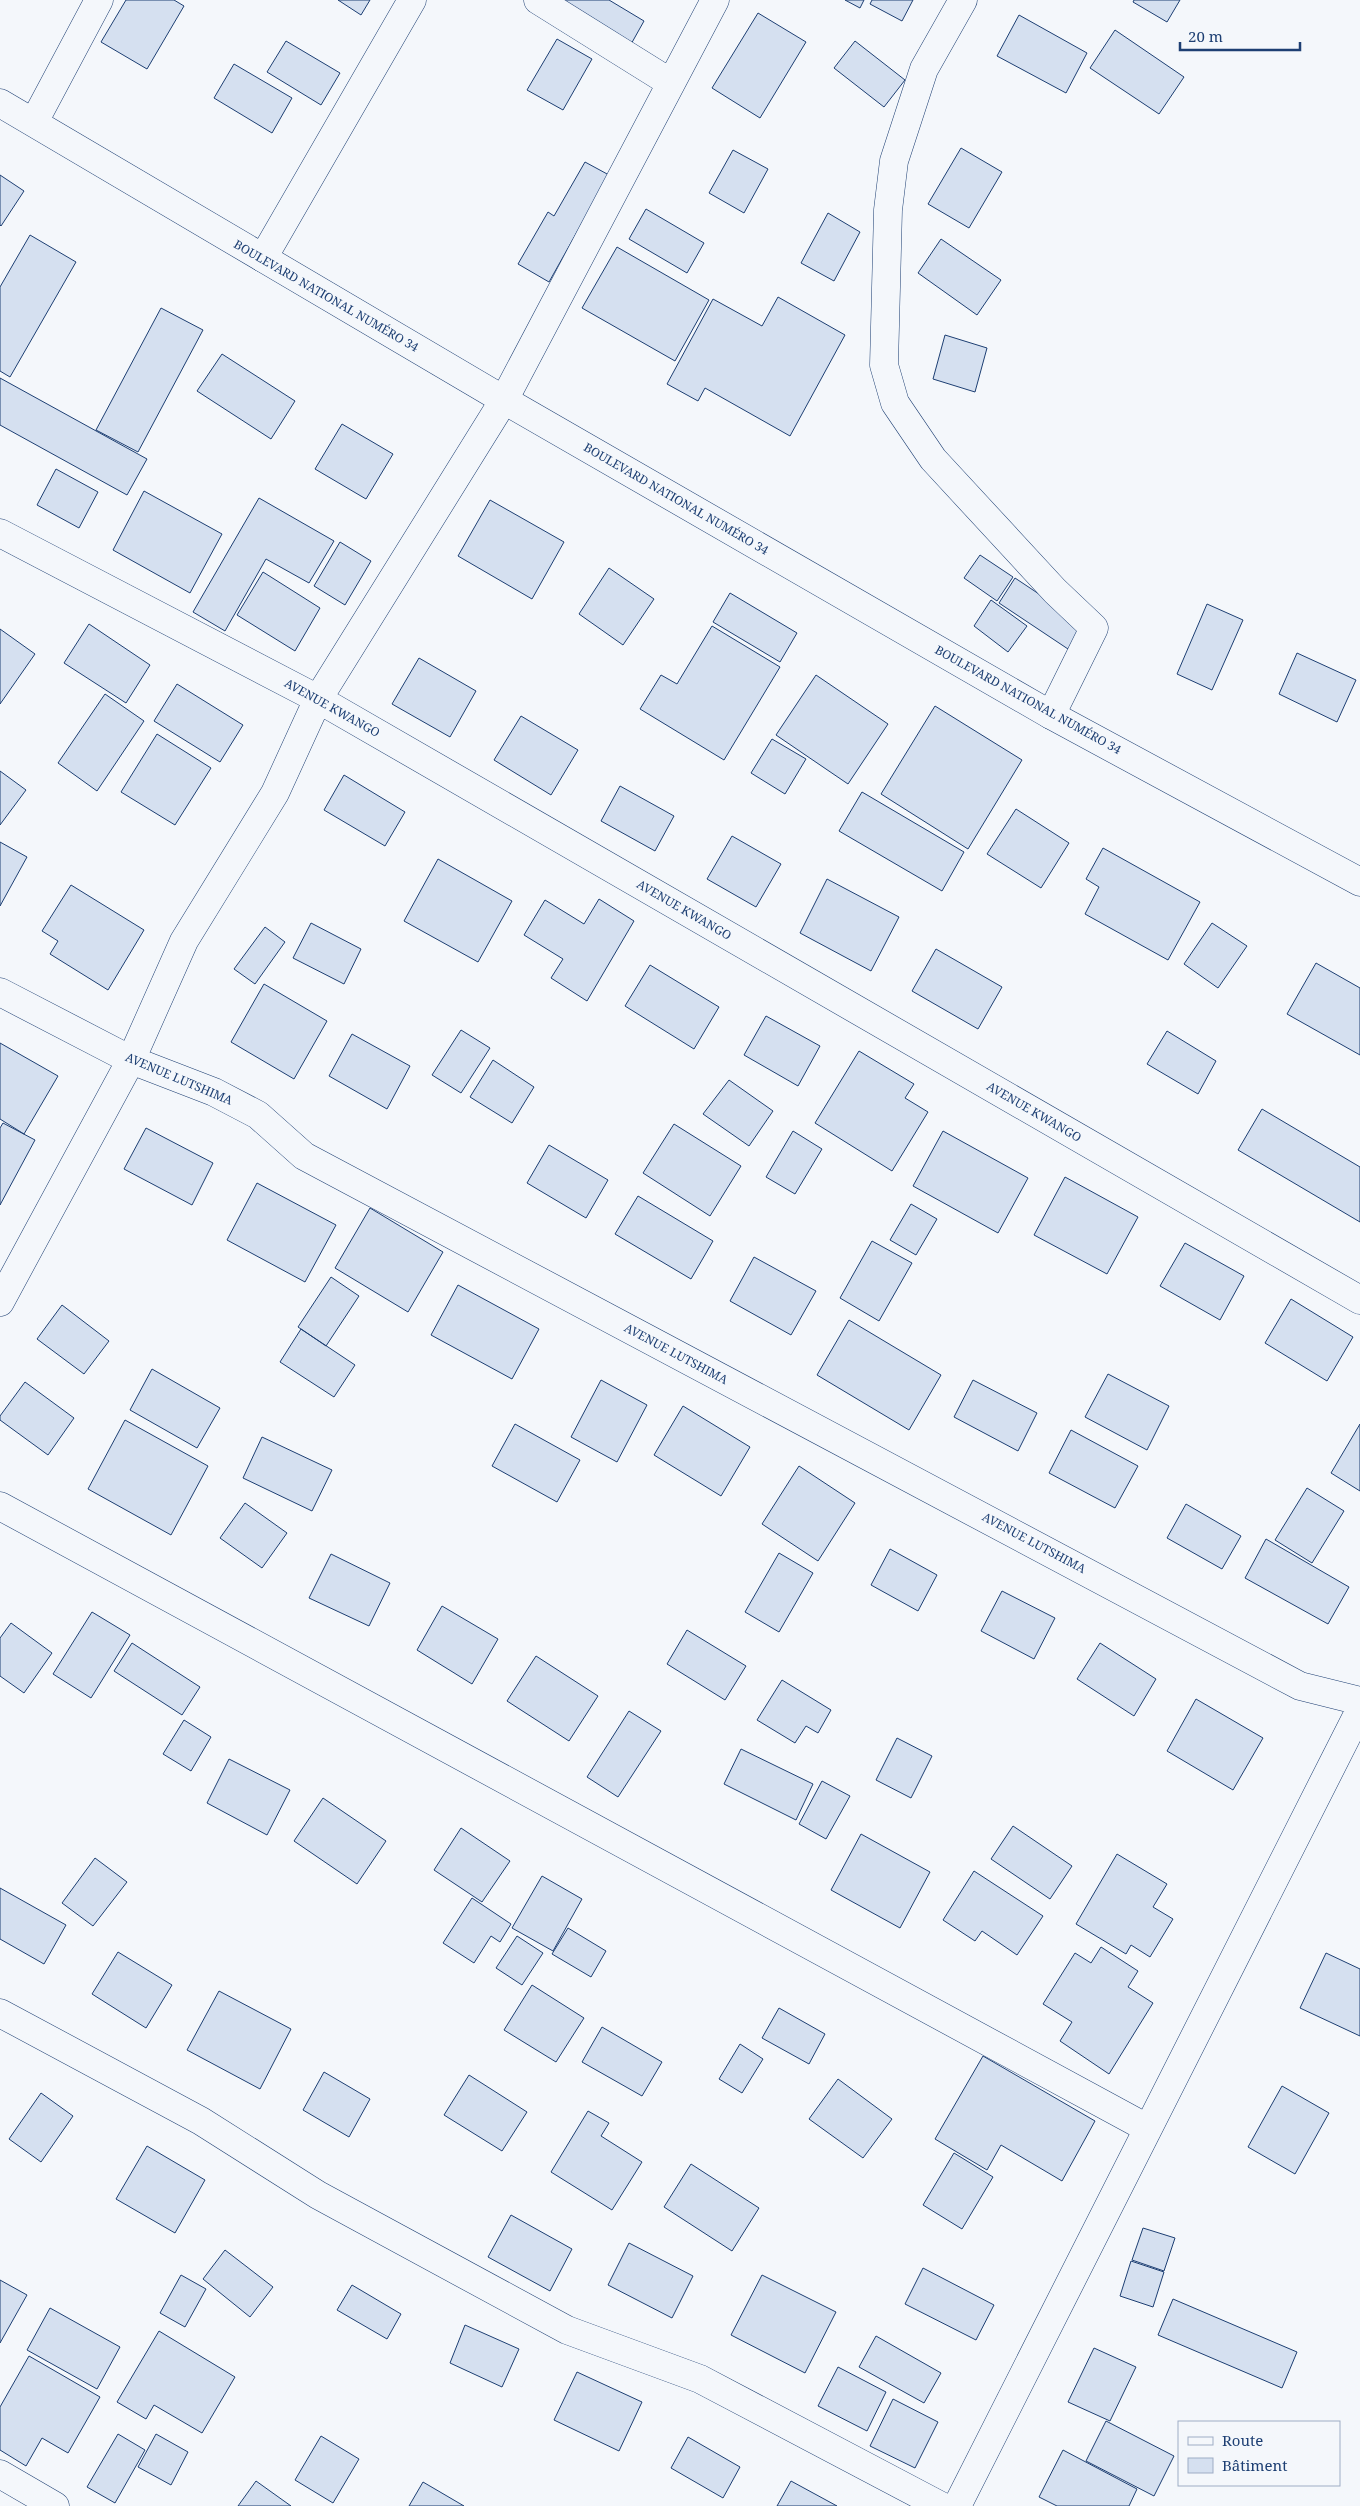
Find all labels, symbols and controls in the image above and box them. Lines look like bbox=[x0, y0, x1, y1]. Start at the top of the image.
scale bar bbox=[1180, 20, 1300, 52]
text: 20 m bbox=[1188, 26, 1223, 46]
street label: BOULEVARD NATIONAL NUMÉRO 34 bbox=[231, 236, 422, 356]
street label: BOULEVARD NATIONAL NUMÉRO 34 bbox=[581, 439, 772, 559]
street label: BOULEVARD NATIONAL NUMÉRO 34 bbox=[932, 641, 1125, 758]
street label: AVENUE KWANGO bbox=[281, 674, 383, 741]
street label: AVENUE KWANGO bbox=[634, 876, 735, 944]
street label: AVENUE LUTSHIMA bbox=[123, 1048, 236, 1109]
street label: AVENUE KWANGO bbox=[984, 1078, 1085, 1146]
street label: AVENUE LUTSHIMA bbox=[621, 1319, 731, 1388]
street label: AVENUE LUTSHIMA bbox=[979, 1508, 1089, 1577]
legend bbox=[1178, 2421, 1340, 2486]
text: Route bbox=[1222, 2430, 1263, 2450]
text: Bâtiment bbox=[1222, 2455, 1288, 2475]

